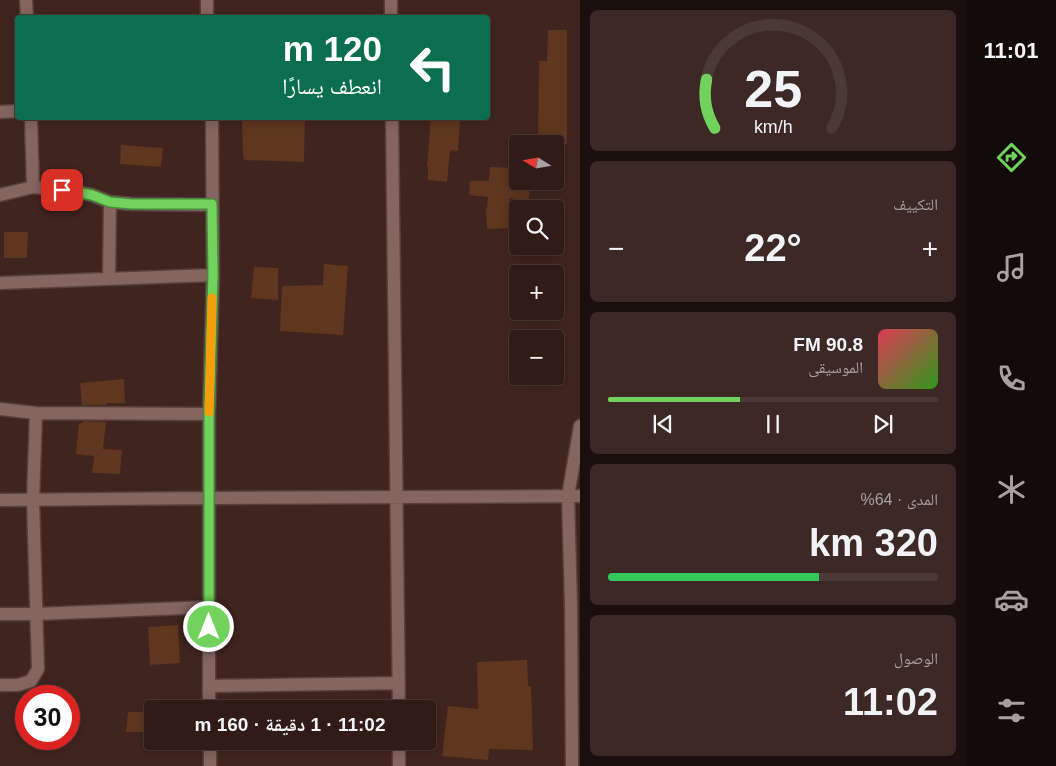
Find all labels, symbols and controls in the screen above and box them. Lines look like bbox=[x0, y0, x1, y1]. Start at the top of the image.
text: 120 m bbox=[283, 29, 382, 68]
icon: left bbox=[400, 35, 465, 100]
text: 11:01 bbox=[983, 38, 1039, 63]
text: 25 bbox=[744, 60, 802, 118]
text: انعطف يسارًا bbox=[282, 74, 382, 99]
text: km/h bbox=[754, 117, 792, 137]
north arrow bbox=[509, 135, 564, 190]
map controls bbox=[509, 135, 564, 385]
icon: directions bbox=[994, 140, 1029, 175]
pin bbox=[41, 169, 83, 211]
icon: arrive bbox=[48, 176, 76, 204]
text: التكييف bbox=[893, 196, 938, 213]
button: search bbox=[509, 200, 564, 255]
text: 22° bbox=[744, 227, 802, 269]
text: − bbox=[608, 233, 624, 264]
text: + bbox=[922, 233, 938, 264]
icon: music bbox=[994, 250, 1029, 285]
button: + bbox=[509, 265, 564, 320]
button: − bbox=[509, 330, 564, 385]
text: 90.8 FM bbox=[793, 334, 863, 355]
text: الموسيقى bbox=[808, 359, 863, 376]
icon: phone bbox=[994, 361, 1029, 396]
icon: previous bbox=[649, 410, 677, 438]
icon: pause bbox=[759, 410, 787, 438]
icon: next bbox=[869, 410, 897, 438]
icon: climate bbox=[994, 472, 1029, 507]
text: المدى · 64% bbox=[860, 491, 938, 508]
text: 320 km bbox=[809, 522, 938, 564]
icon: car bbox=[994, 582, 1029, 617]
position arrow bbox=[182, 600, 234, 652]
text: الوصول bbox=[894, 650, 938, 667]
text: 11:02 bbox=[843, 681, 938, 723]
speed limit sign: 30 bbox=[15, 685, 80, 750]
icon: filters bbox=[994, 693, 1029, 728]
text: 11:02 · 1 دقيقة · 160 m bbox=[195, 714, 385, 735]

